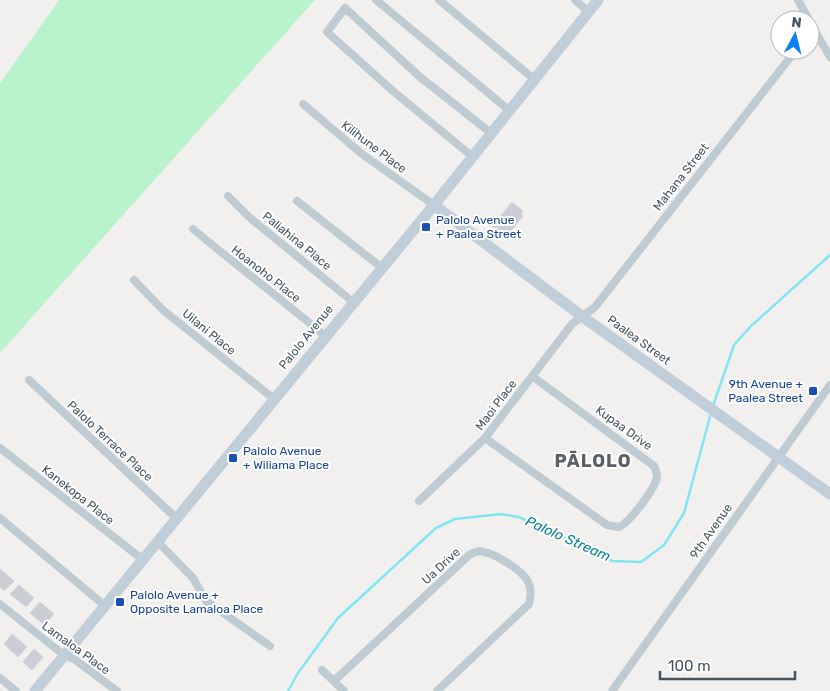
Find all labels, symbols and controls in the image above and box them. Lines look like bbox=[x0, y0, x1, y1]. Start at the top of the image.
north arrow bbox=[770, 10, 820, 60]
text: N bbox=[790, 14, 803, 32]
street label: Kilihune Place bbox=[339, 118, 410, 176]
street label: Mahana Street bbox=[650, 140, 712, 213]
street label: Paliahina Place bbox=[260, 209, 334, 273]
place label: Palolo Avenue + Paalea Street bbox=[436, 213, 521, 241]
marker: Palolo Avenue + Paalea Street bbox=[420, 221, 432, 233]
street label: Hoanoho Place bbox=[229, 243, 304, 306]
street label: Palolo Avenue bbox=[276, 302, 336, 372]
street label: Uilani Place bbox=[180, 306, 239, 358]
street label: Paalea Street bbox=[605, 312, 674, 368]
street label: Maoi Place bbox=[473, 377, 520, 433]
place label: 9th Avenue + Paalea Street bbox=[728, 377, 803, 405]
marker: 9th Avenue + Paalea Street bbox=[807, 385, 819, 397]
street label: Palolo Terrace Place bbox=[64, 398, 156, 484]
street label: Kupaa Drive bbox=[593, 403, 655, 453]
place label: Palolo Avenue + Wiliama Place bbox=[243, 444, 329, 472]
district label: PĀLOLO bbox=[554, 450, 632, 472]
marker: Palolo Avenue + Wiliama Place bbox=[227, 452, 239, 464]
street label: Kanekopa Place bbox=[39, 462, 117, 528]
street label: 9th Avenue bbox=[687, 501, 735, 561]
water label: Palolo Stream bbox=[523, 513, 613, 565]
street label: Ua Drive bbox=[419, 545, 463, 587]
place label: Palolo Avenue + Opposite Lamaloa Place bbox=[130, 588, 264, 616]
marker: Palolo Avenue + Opposite Lamaloa Place bbox=[114, 596, 126, 608]
street label: Lamaloa Place bbox=[39, 619, 113, 678]
scale bar bbox=[660, 648, 795, 680]
text: 100 m bbox=[668, 657, 710, 675]

